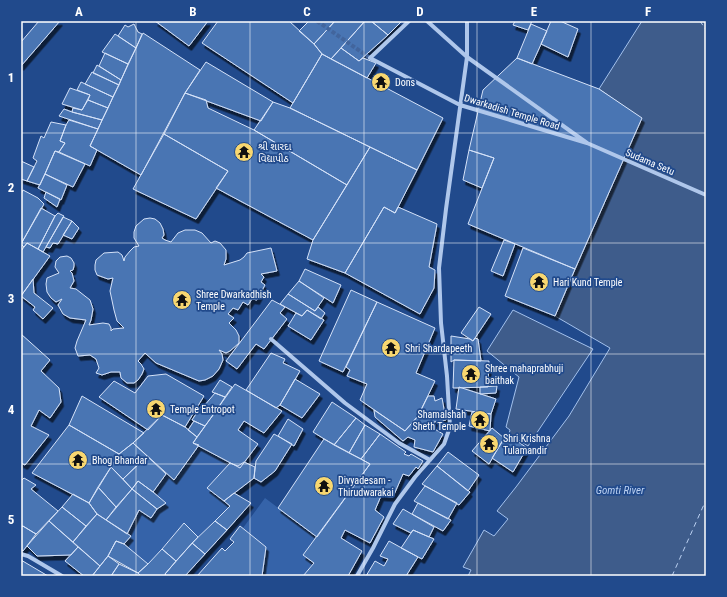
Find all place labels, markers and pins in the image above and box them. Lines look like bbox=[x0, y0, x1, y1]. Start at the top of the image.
temple icon: Dons bbox=[370, 71, 392, 93]
place label: Dons bbox=[395, 77, 416, 88]
temple icon: શ્રી શારદા વિદ્યાપીઠ bbox=[233, 141, 255, 163]
place label: શ્રી શારદા વિદ્યાપીઠ bbox=[258, 141, 292, 164]
temple icon: Hari Kund Temple bbox=[528, 271, 550, 293]
place label: Hari Kund Temple bbox=[553, 277, 623, 288]
temple icon: Shree Dwarkadhish Temple bbox=[171, 289, 193, 311]
place label: Shree Dwarkadhish Temple bbox=[196, 289, 272, 312]
temple icon: Shri Shardapeeth bbox=[380, 337, 402, 359]
place label: Shri Shardapeeth bbox=[405, 343, 472, 354]
temple icon: Shree mahaprabhuji baithak bbox=[460, 363, 482, 385]
place label: Shree mahaprabhuji baithak bbox=[485, 363, 563, 386]
temple icon: Temple Entropot bbox=[145, 398, 167, 420]
place label: Temple Entropot bbox=[170, 404, 235, 415]
place label: Shamalshah Sheth Temple bbox=[413, 409, 466, 432]
temple icon: Shamalshah Sheth Temple bbox=[469, 409, 491, 431]
temple icon: Shri Krishna Tulamandir bbox=[478, 433, 500, 455]
place label: Shri Krishna Tulamandir bbox=[503, 433, 551, 456]
temple icon: Bhog Bhandar bbox=[67, 449, 89, 471]
place label: Bhog Bhandar bbox=[92, 455, 147, 466]
temple icon: Divyadesam - Thirudwarakai bbox=[313, 475, 335, 497]
place label: Divyadesam - Thirudwarakai bbox=[338, 475, 394, 498]

